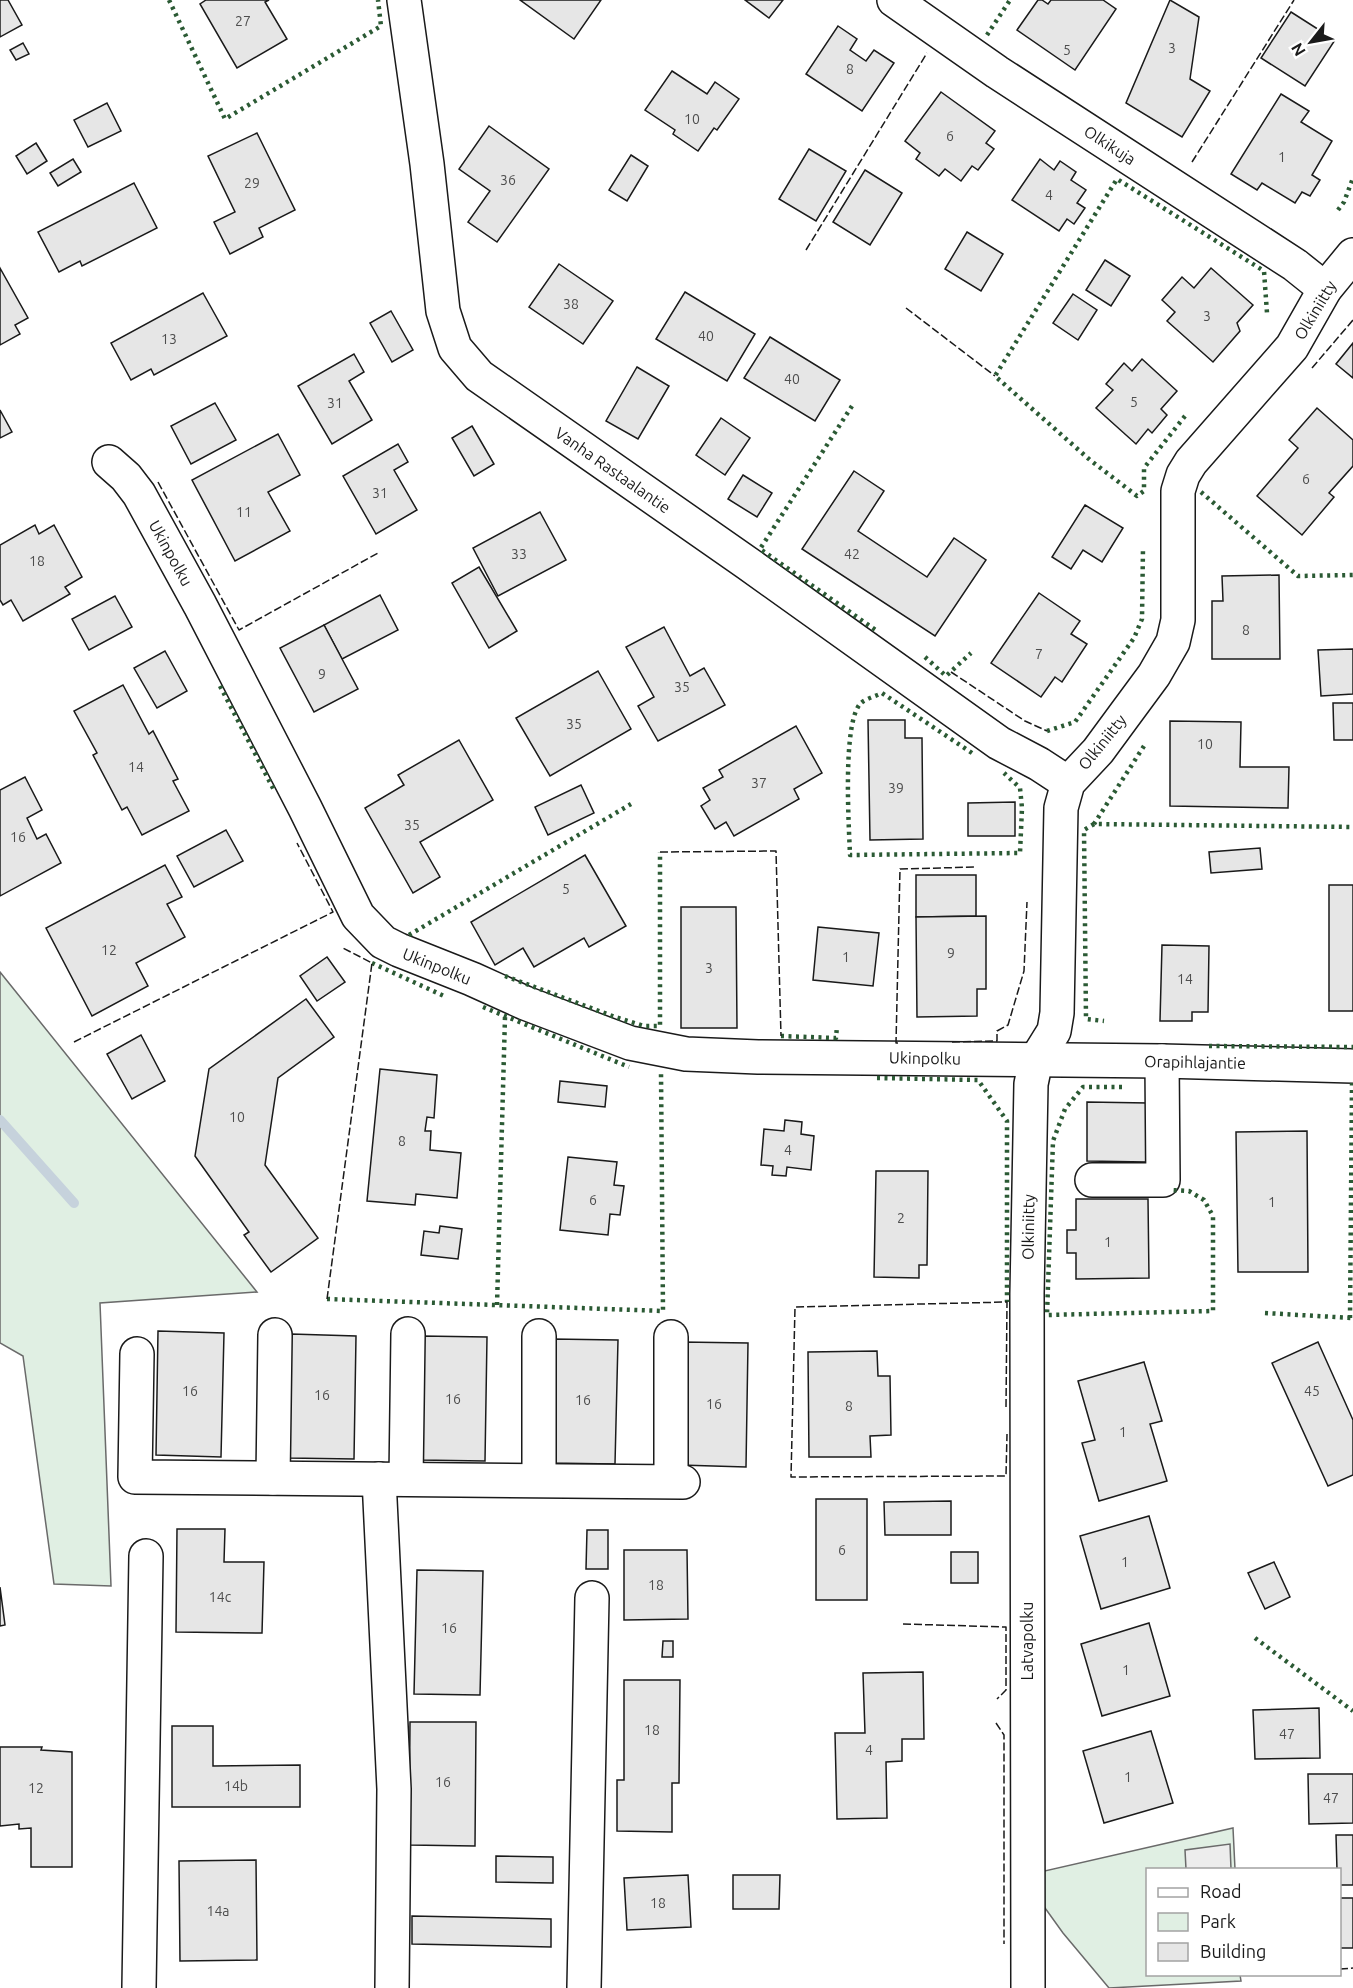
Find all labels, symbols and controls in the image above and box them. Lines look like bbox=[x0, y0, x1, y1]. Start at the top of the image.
north arrow bbox=[1281, 12, 1341, 72]
house number: 27 bbox=[235, 13, 251, 29]
house number: 3 bbox=[1168, 40, 1176, 56]
text: N bbox=[1287, 40, 1309, 59]
house number: 5 bbox=[1063, 42, 1071, 58]
house number: 8 bbox=[846, 61, 854, 77]
house number: 10 bbox=[684, 111, 700, 127]
street label: Olkikuja bbox=[1081, 122, 1139, 168]
house number: 6 bbox=[946, 128, 954, 144]
house number: 1 bbox=[1278, 149, 1286, 165]
house number: 36 bbox=[500, 172, 516, 188]
house number: 29 bbox=[244, 175, 260, 191]
house number: 4 bbox=[1045, 187, 1053, 203]
street label: Olkiniitty bbox=[1290, 277, 1340, 343]
house number: 38 bbox=[563, 296, 579, 312]
house number: 3 bbox=[1203, 308, 1211, 324]
house number: 40 bbox=[698, 328, 714, 344]
house number: 13 bbox=[161, 331, 177, 347]
house number: 40 bbox=[784, 371, 800, 387]
house number: 5 bbox=[1130, 394, 1138, 410]
house number: 31 bbox=[327, 395, 343, 411]
street label: Vanha Rastaalantie bbox=[552, 423, 674, 517]
house number: 6 bbox=[1302, 471, 1310, 487]
house number: 31 bbox=[372, 485, 388, 501]
house number: 11 bbox=[236, 504, 252, 520]
street label: Ukinpolku bbox=[146, 517, 196, 589]
house number: 33 bbox=[511, 546, 527, 562]
house number: 42 bbox=[844, 546, 860, 562]
house number: 18 bbox=[29, 553, 45, 569]
house number: 8 bbox=[1242, 622, 1250, 638]
house number: 7 bbox=[1035, 646, 1043, 662]
house number: 9 bbox=[318, 666, 326, 682]
house number: 35 bbox=[674, 679, 690, 695]
street label: Olkiniitty bbox=[1074, 711, 1130, 773]
house number: 35 bbox=[566, 716, 582, 732]
house number: 10 bbox=[1197, 736, 1213, 752]
house number: 14 bbox=[128, 759, 144, 775]
house number: 37 bbox=[751, 775, 767, 791]
house number: 39 bbox=[888, 780, 904, 796]
house number: 35 bbox=[404, 817, 420, 833]
house number: 16 bbox=[10, 829, 26, 845]
house number: 5 bbox=[562, 881, 570, 897]
house number: 12 bbox=[101, 942, 117, 958]
street label: Ukinpolku bbox=[400, 944, 474, 988]
house number: 9 bbox=[947, 945, 955, 961]
house number: 1 bbox=[842, 949, 850, 965]
house number: 3 bbox=[705, 960, 713, 976]
house number: 14 bbox=[1177, 971, 1193, 987]
street label: Ukinpolku bbox=[889, 1048, 961, 1068]
street label: Orapihlajantie bbox=[1144, 1052, 1246, 1072]
house number: 10 bbox=[229, 1109, 245, 1125]
house number: 8 bbox=[398, 1133, 406, 1149]
house number: 4 bbox=[784, 1142, 792, 1158]
house number: 6 bbox=[589, 1192, 597, 1208]
street label: Olkiniitty bbox=[1018, 1194, 1038, 1260]
house number: 1 bbox=[1268, 1194, 1276, 1210]
house number: 2 bbox=[897, 1210, 905, 1226]
house number: 1 bbox=[1104, 1234, 1112, 1250]
house number: 16 bbox=[182, 1383, 198, 1399]
house number: 45 bbox=[1304, 1383, 1320, 1399]
house number: 16 bbox=[314, 1387, 330, 1403]
house number: 16 bbox=[445, 1391, 461, 1407]
house number: 16 bbox=[575, 1392, 591, 1408]
house number: 16 bbox=[706, 1396, 722, 1412]
house number: 8 bbox=[845, 1398, 853, 1414]
house number: 1 bbox=[1119, 1424, 1127, 1440]
house number: 6 bbox=[838, 1542, 846, 1558]
house number: 1 bbox=[1121, 1554, 1129, 1570]
house number: 18 bbox=[648, 1577, 664, 1593]
house number: 14c bbox=[209, 1589, 232, 1605]
street label: Latvapolku bbox=[1018, 1602, 1036, 1680]
house number: 16 bbox=[441, 1620, 457, 1636]
house number: 1 bbox=[1122, 1662, 1130, 1678]
house number: 18 bbox=[644, 1722, 660, 1738]
house number: 47 bbox=[1279, 1726, 1295, 1742]
house number: 4 bbox=[865, 1742, 873, 1758]
house number: 1 bbox=[1124, 1769, 1132, 1785]
house number: 16 bbox=[435, 1774, 451, 1790]
house number: 14b bbox=[224, 1778, 248, 1794]
house number: 12 bbox=[28, 1780, 44, 1796]
house number: 47 bbox=[1323, 1790, 1339, 1806]
legend bbox=[1146, 1868, 1341, 1976]
text: Road bbox=[1200, 1881, 1242, 1901]
house number: 18 bbox=[650, 1895, 666, 1911]
house number: 14a bbox=[207, 1903, 230, 1919]
text: Park bbox=[1200, 1911, 1236, 1931]
text: Building bbox=[1200, 1941, 1266, 1961]

